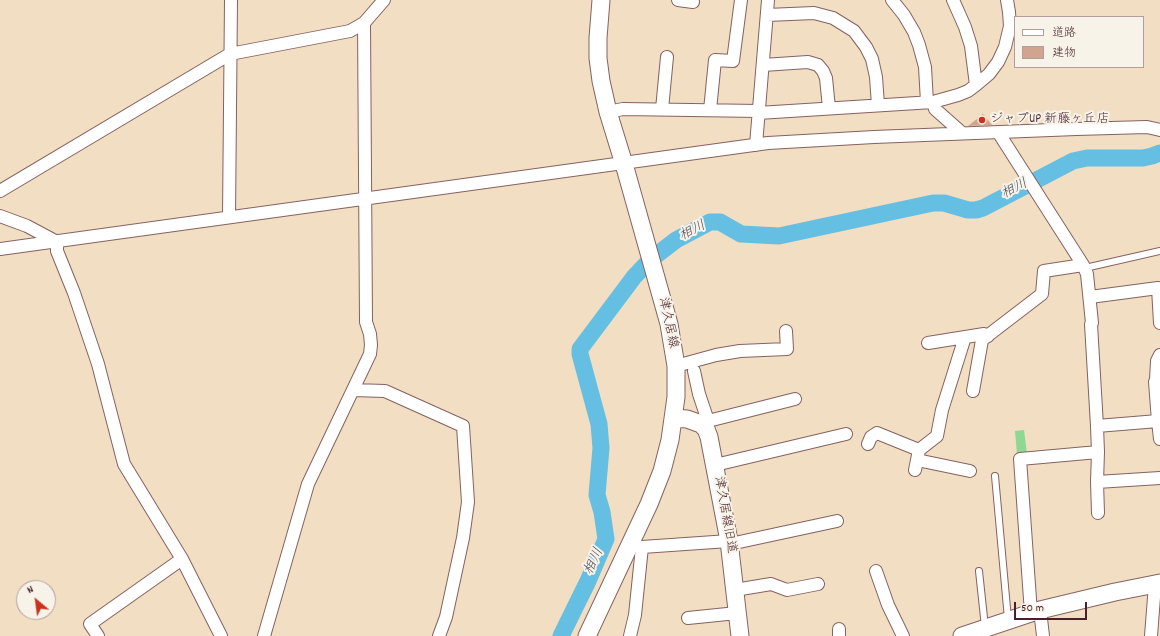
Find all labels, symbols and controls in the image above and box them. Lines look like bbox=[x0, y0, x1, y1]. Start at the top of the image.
legend bbox=[1014, 16, 1144, 68]
text: 道路 bbox=[1052, 25, 1076, 42]
text: 建物 bbox=[1052, 45, 1076, 62]
place label: ジャブUP 新藤ヶ丘店 bbox=[990, 112, 1109, 128]
marker: ジャブUP 新藤ヶ丘店 bbox=[977, 115, 987, 125]
water label: 相川 bbox=[999, 176, 1031, 204]
water label: 相川 bbox=[677, 218, 709, 246]
street label: 津久居線 bbox=[654, 296, 680, 350]
street label: 津久居線旧道 bbox=[710, 475, 738, 555]
water label: 相川 bbox=[581, 546, 609, 578]
north arrow bbox=[16, 580, 56, 620]
text: N bbox=[24, 582, 37, 599]
scale bar bbox=[1016, 594, 1089, 620]
text: 50 m bbox=[1021, 600, 1044, 617]

